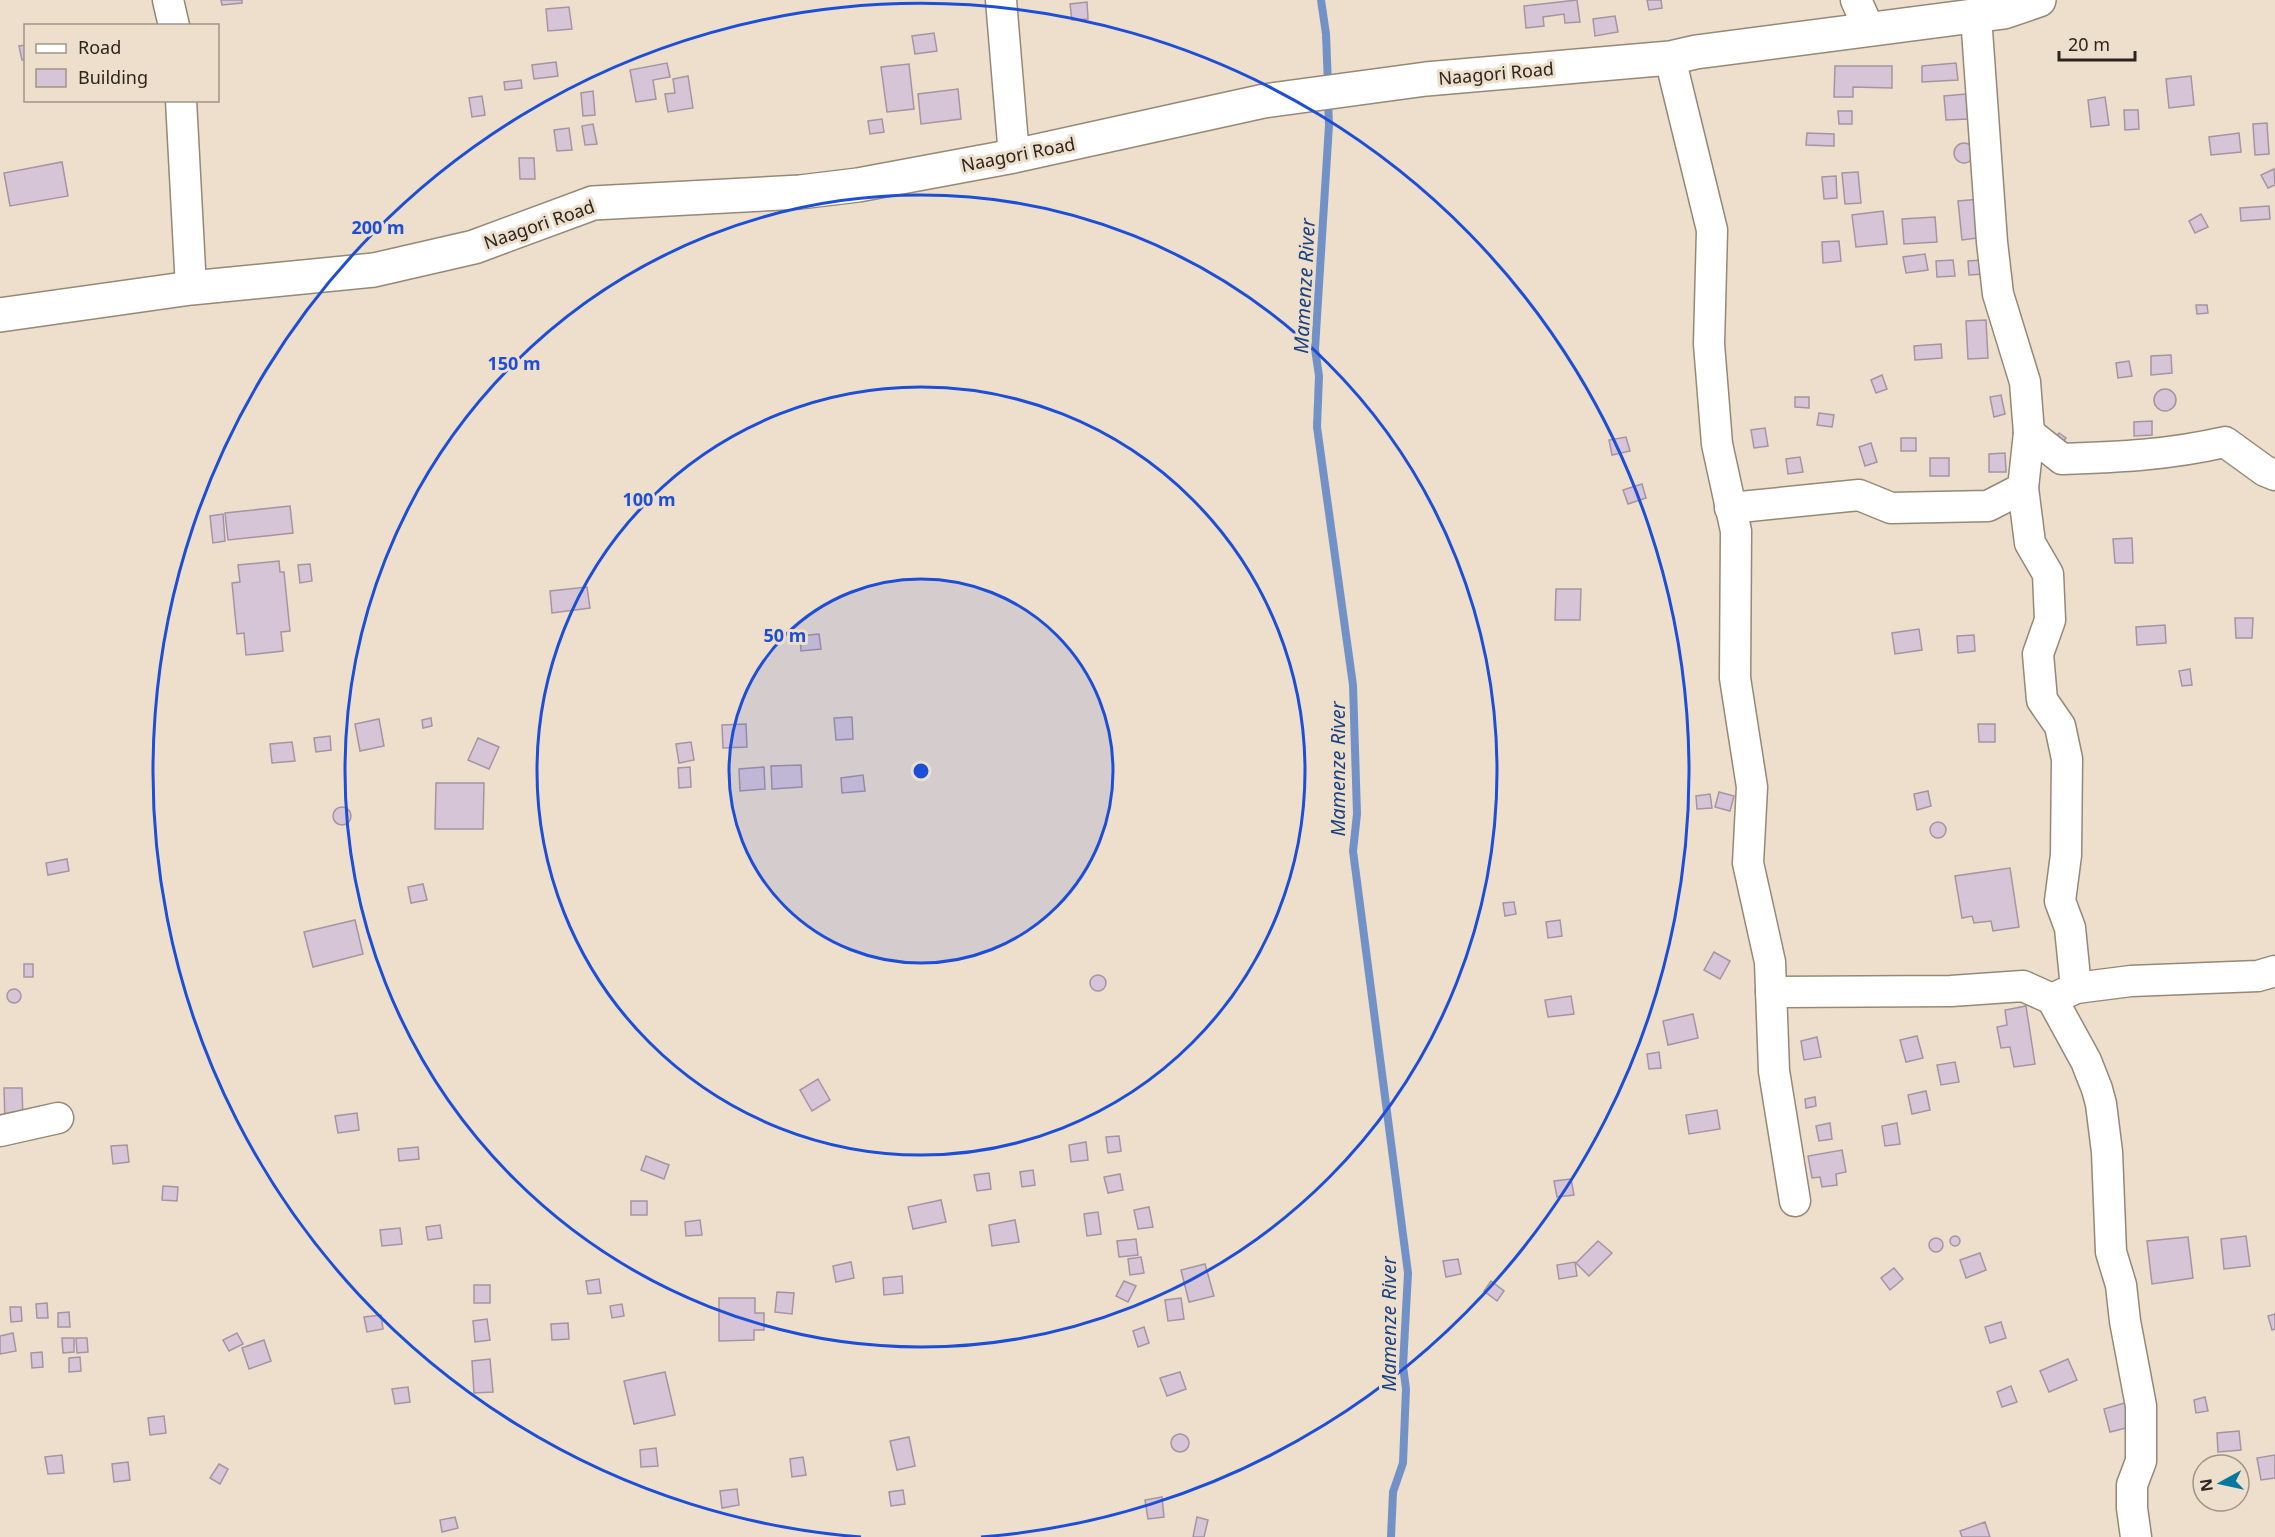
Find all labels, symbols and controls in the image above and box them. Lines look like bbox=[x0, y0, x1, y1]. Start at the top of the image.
legend bbox=[24, 24, 219, 102]
scale bar bbox=[2059, 24, 2136, 62]
text: 20 m bbox=[2068, 32, 2110, 56]
text: Road bbox=[78, 35, 121, 59]
street label: Naagori Road bbox=[1437, 56, 1555, 90]
text: Building bbox=[78, 65, 148, 89]
street label: Naagori Road bbox=[959, 131, 1077, 177]
street label: Naagori Road bbox=[480, 194, 598, 254]
text: 200 m bbox=[351, 215, 405, 239]
water label: Mamenze River bbox=[1287, 217, 1321, 354]
text: 150 m bbox=[487, 351, 541, 375]
text: 100 m bbox=[622, 487, 676, 511]
text: 50 m bbox=[764, 623, 806, 647]
water label: Mamenze River bbox=[1324, 700, 1351, 837]
centre of rings bbox=[911, 761, 931, 781]
water label: Mamenze River bbox=[1375, 1255, 1402, 1392]
north arrow bbox=[2191, 1453, 2251, 1513]
text: N bbox=[2194, 1477, 2218, 1493]

